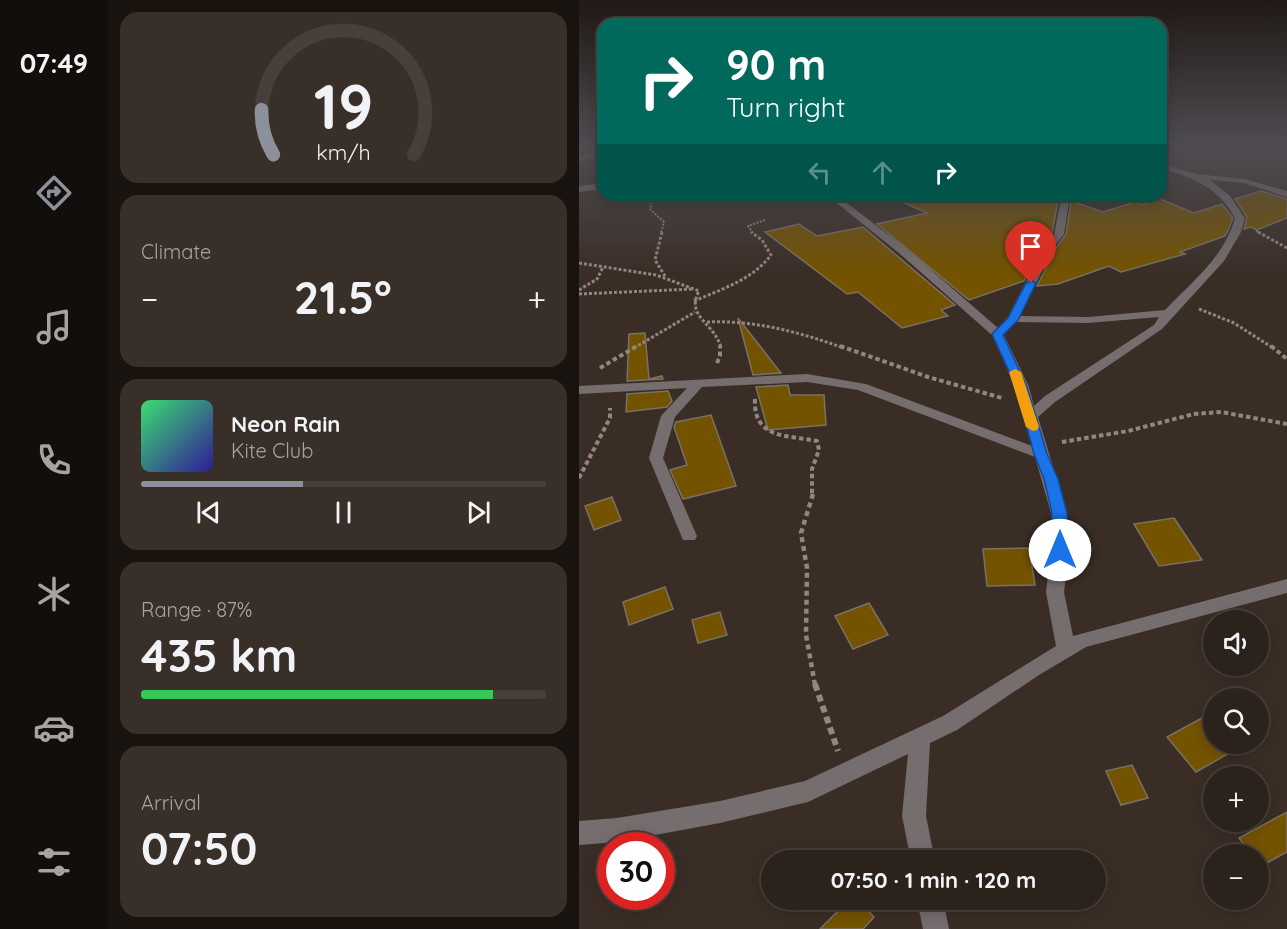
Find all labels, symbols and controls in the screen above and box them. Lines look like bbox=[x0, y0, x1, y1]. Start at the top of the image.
text: 90 m bbox=[726, 38, 826, 91]
icon: right bbox=[627, 42, 705, 120]
text: 07:49 bbox=[20, 46, 88, 80]
text: 19 bbox=[314, 67, 373, 145]
text: Turn right bbox=[726, 90, 845, 124]
text: km/h bbox=[316, 139, 371, 165]
icon: left bbox=[803, 156, 836, 189]
icon: ahead bbox=[866, 156, 899, 189]
icon: right bbox=[929, 156, 962, 189]
icon: directions bbox=[33, 172, 75, 214]
pin bbox=[1005, 221, 1056, 283]
icon: arrive bbox=[1014, 230, 1047, 263]
text: Climate bbox=[141, 239, 211, 264]
text: 21.5° bbox=[294, 269, 392, 325]
text: − bbox=[141, 278, 158, 319]
text: + bbox=[527, 278, 546, 319]
icon: music bbox=[33, 306, 75, 348]
text: Neon Rain bbox=[231, 410, 340, 438]
text: Kite Club bbox=[231, 438, 313, 463]
icon: phone bbox=[33, 439, 75, 481]
icon: previous bbox=[192, 496, 225, 529]
icon: pause bbox=[327, 496, 360, 529]
icon: next bbox=[462, 496, 495, 529]
position arrow bbox=[1028, 518, 1092, 582]
icon: climate bbox=[33, 573, 75, 615]
text: Range · 87% bbox=[141, 597, 252, 622]
map controls bbox=[1203, 610, 1269, 910]
button: sound bbox=[1203, 610, 1269, 676]
text: 435 km bbox=[141, 627, 297, 683]
button: search bbox=[1203, 688, 1269, 754]
icon: car bbox=[33, 707, 75, 749]
button: + bbox=[1203, 766, 1269, 832]
text: Arrival bbox=[141, 790, 201, 815]
text: 07:50 bbox=[141, 820, 257, 876]
speed limit sign: 30 bbox=[597, 832, 675, 910]
icon: filters bbox=[33, 841, 75, 883]
button: − bbox=[1203, 844, 1269, 910]
text: 07:50 · 1 min · 120 m bbox=[831, 866, 1036, 894]

